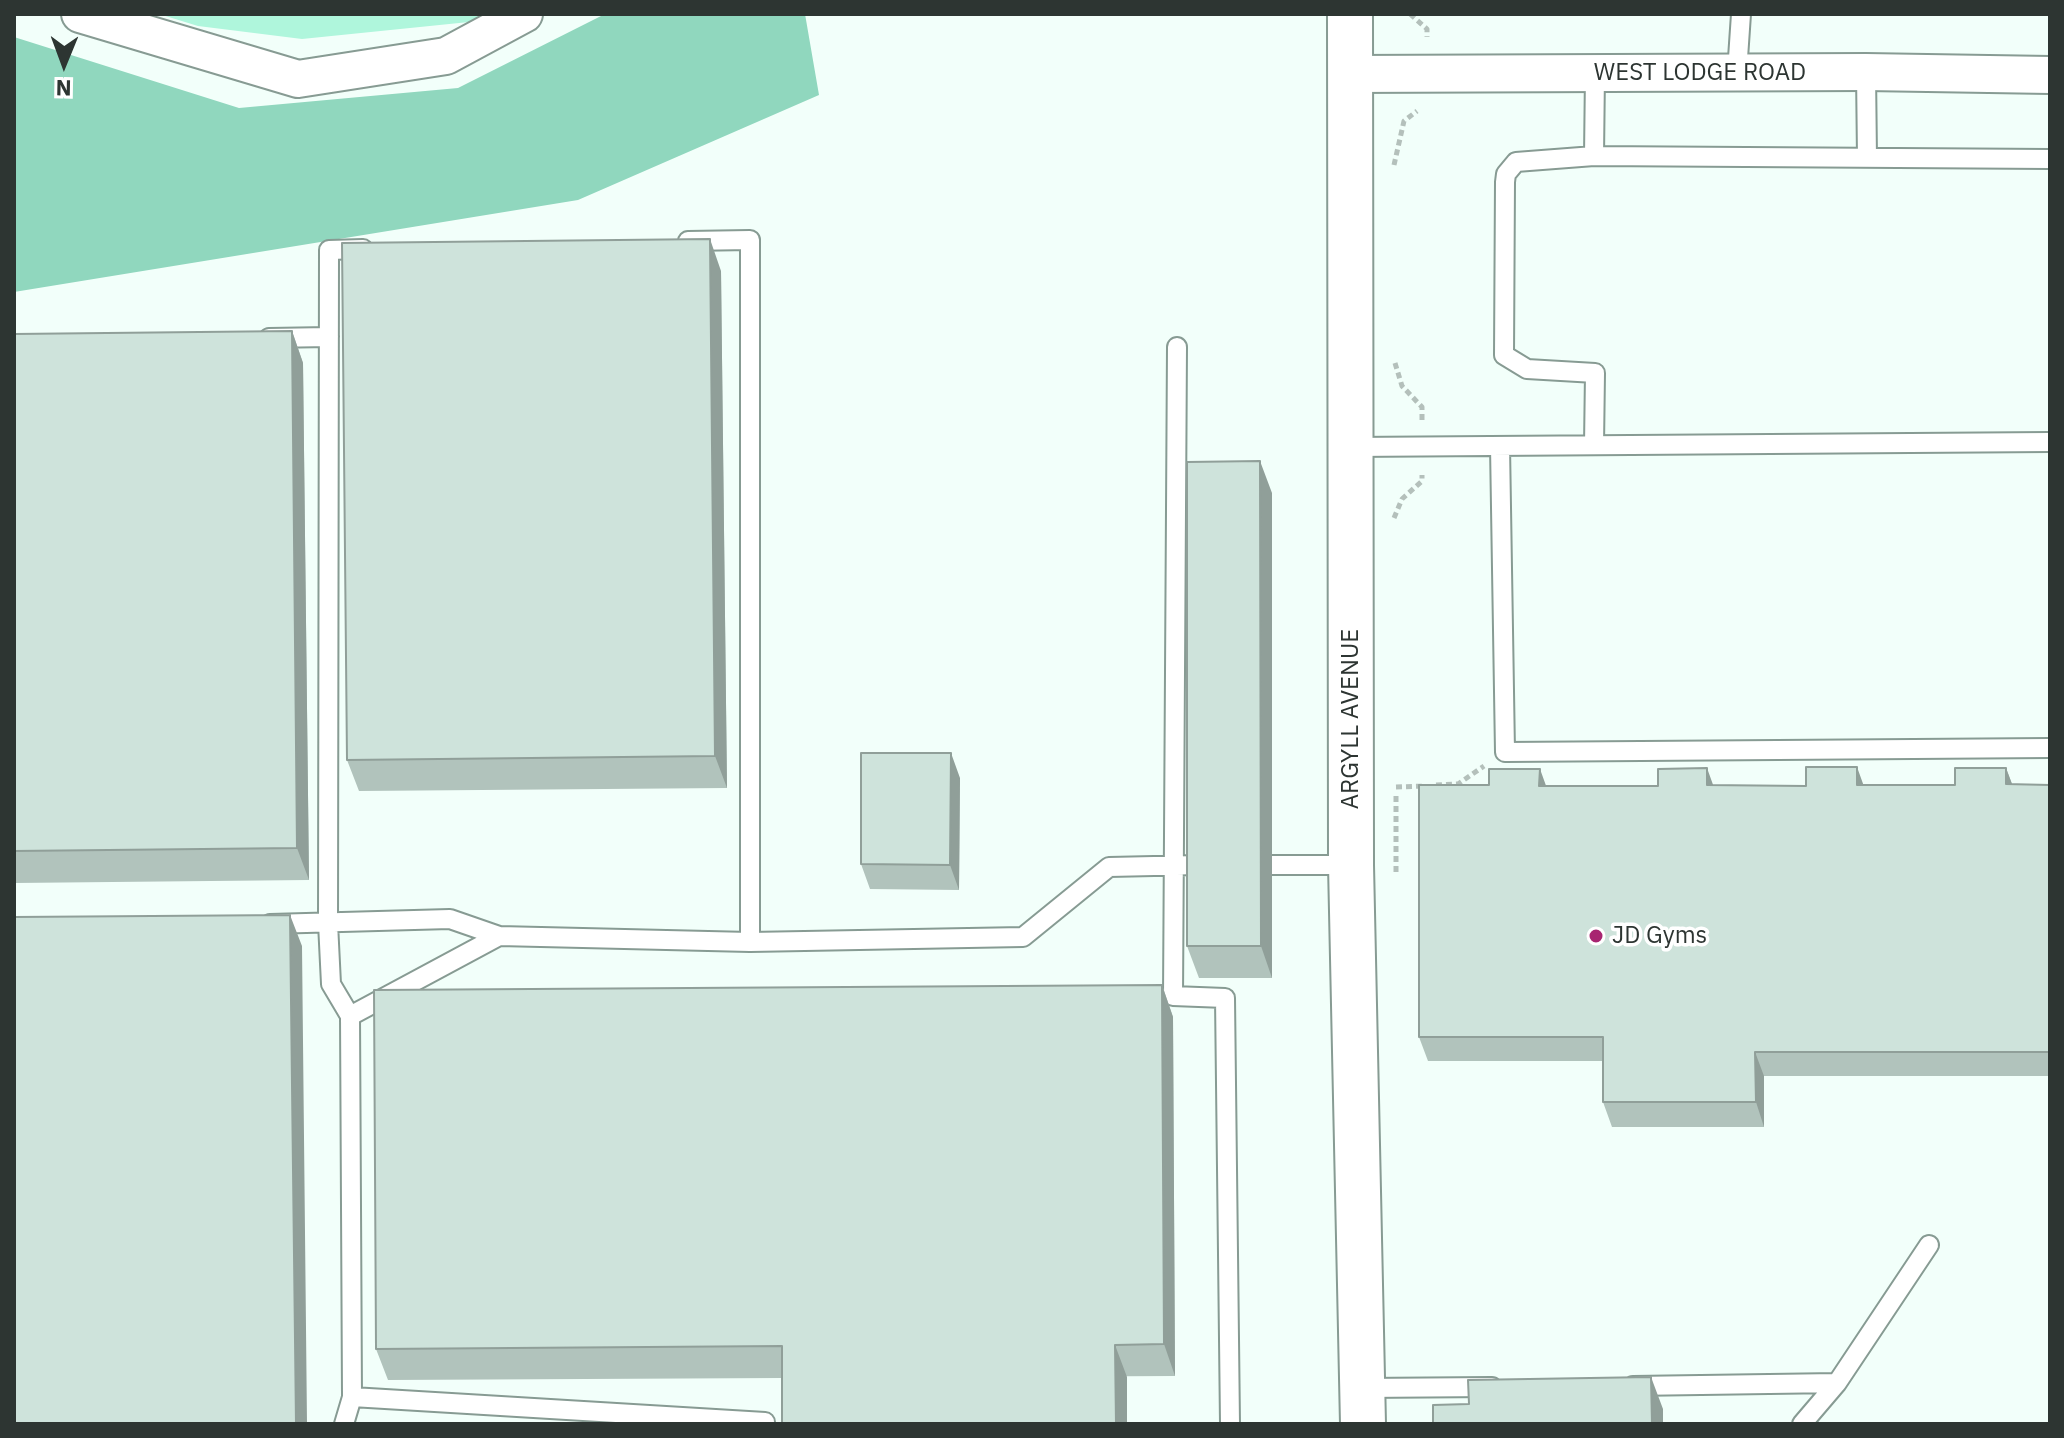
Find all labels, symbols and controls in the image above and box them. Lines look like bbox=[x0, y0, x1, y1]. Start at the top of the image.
north arrow bbox=[24, 24, 104, 104]
street label: WEST LODGE ROAD bbox=[1594, 59, 1806, 87]
text: N bbox=[55, 74, 72, 103]
street label: ARGYLL AVENUE bbox=[1337, 629, 1365, 809]
place label: JD Gyms bbox=[1612, 922, 1707, 950]
marker: JD Gyms bbox=[1587, 927, 1605, 945]

